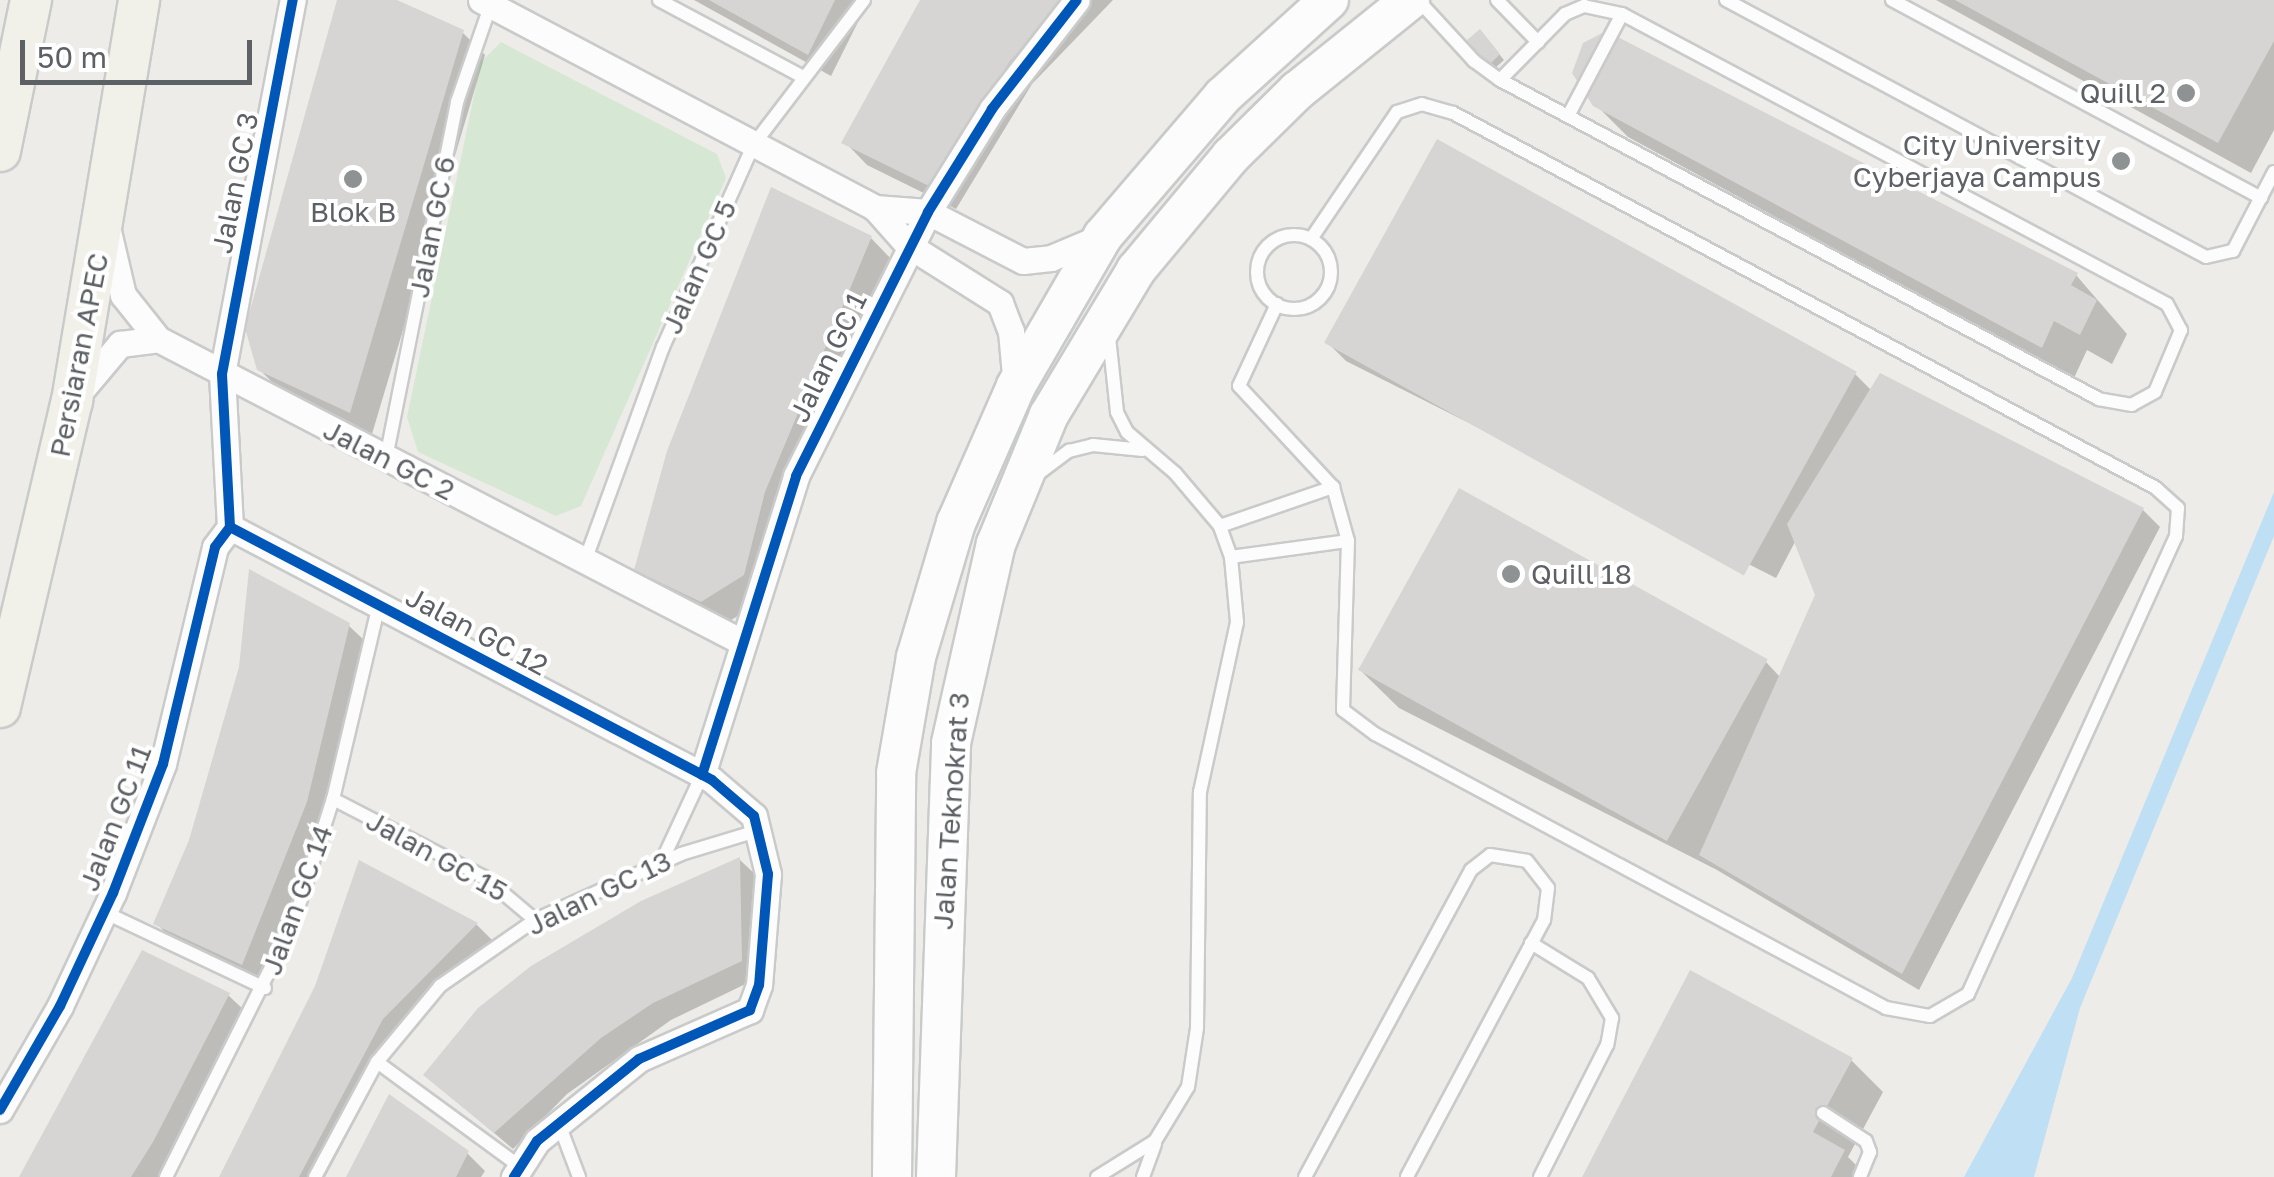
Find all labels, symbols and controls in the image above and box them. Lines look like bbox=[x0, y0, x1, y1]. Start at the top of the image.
scale bar bbox=[25, 20, 258, 82]
text: 50 m bbox=[37, 39, 107, 75]
place label: Quill 2 bbox=[2080, 76, 2166, 110]
marker: Quill 2 bbox=[2175, 82, 2197, 104]
street label: Jalan GC 3 bbox=[205, 110, 265, 256]
place label: City University Cyberjaya Campus bbox=[1853, 128, 2101, 194]
marker: City University Cyberjaya Campus bbox=[2110, 150, 2132, 172]
street label: Jalan GC 6 bbox=[402, 154, 462, 300]
marker: Blok B bbox=[342, 168, 364, 190]
place label: Blok B bbox=[310, 195, 396, 229]
street label: Jalan GC 5 bbox=[655, 195, 743, 339]
street label: Persiaran APEC bbox=[43, 250, 115, 460]
street label: Jalan GC 1 bbox=[782, 287, 874, 427]
street label: Jalan GC 2 bbox=[318, 413, 460, 507]
place label: Quill 18 bbox=[1531, 557, 1632, 591]
marker: Quill 18 bbox=[1500, 563, 1522, 585]
street label: Jalan GC 12 bbox=[400, 580, 554, 682]
street label: Jalan Teknokrat 3 bbox=[926, 691, 976, 931]
street label: Jalan GC 11 bbox=[72, 740, 158, 896]
street label: Jalan GC 15 bbox=[361, 804, 513, 908]
street label: Jalan GC 14 bbox=[254, 821, 340, 979]
street label: Jalan GC 13 bbox=[521, 844, 677, 942]

